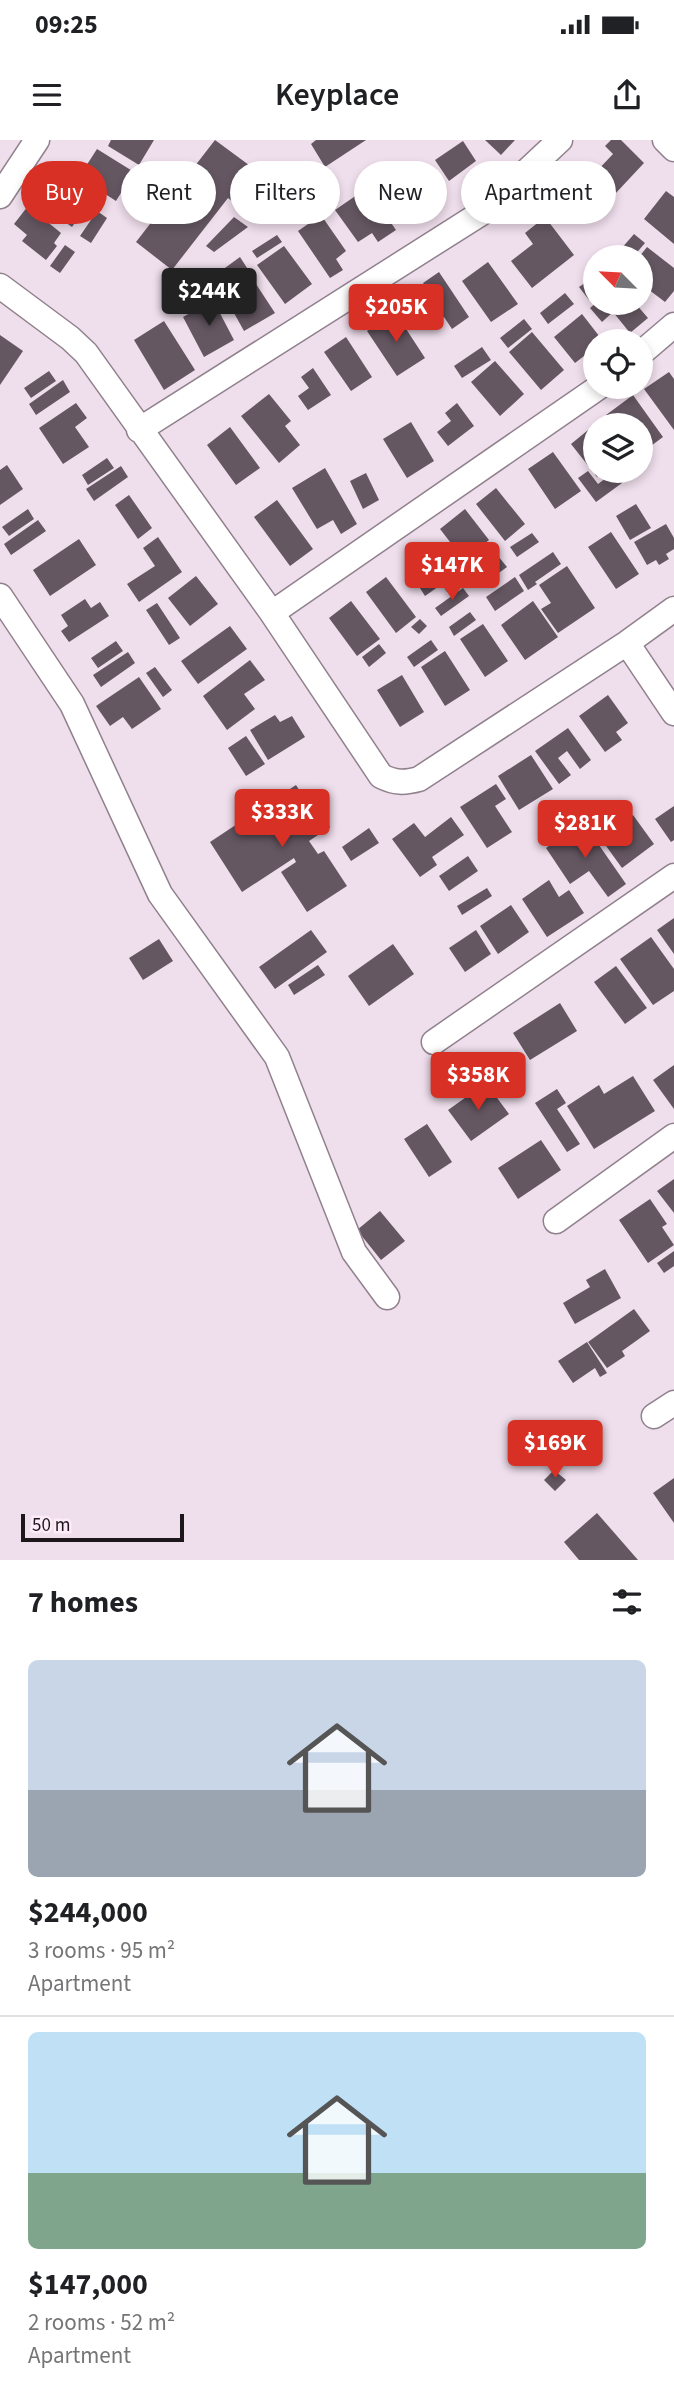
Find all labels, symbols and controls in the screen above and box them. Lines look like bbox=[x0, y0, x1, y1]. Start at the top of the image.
text: 09:25 bbox=[35, 6, 98, 43]
text: Keyplace bbox=[275, 72, 399, 118]
icon: menu bbox=[28, 76, 66, 114]
icon: share bbox=[608, 76, 646, 114]
chip: Buy bbox=[21, 161, 107, 224]
chip: Rent bbox=[121, 161, 216, 224]
chip: Filters bbox=[230, 161, 340, 224]
chip: New bbox=[354, 161, 447, 224]
chip: Apartment bbox=[461, 161, 616, 224]
north arrow bbox=[583, 245, 653, 315]
map controls bbox=[583, 245, 653, 483]
pin: $244K bbox=[160, 268, 258, 328]
text: $244K bbox=[178, 274, 240, 307]
pin: $205K bbox=[347, 284, 445, 344]
text: $205K bbox=[365, 290, 427, 323]
button: locate bbox=[583, 329, 653, 399]
button: layers bbox=[583, 413, 653, 483]
pin: $147K bbox=[403, 542, 501, 602]
text: $147K bbox=[421, 548, 483, 581]
pin: $333K bbox=[233, 790, 331, 849]
text: $333K bbox=[251, 795, 313, 828]
pin: $281K bbox=[536, 800, 634, 860]
text: $281K bbox=[554, 806, 616, 839]
pin: $358K bbox=[429, 1052, 527, 1112]
text: $358K bbox=[447, 1058, 509, 1091]
pin: $169K bbox=[506, 1420, 604, 1480]
text: $169K bbox=[524, 1426, 586, 1459]
scale bar bbox=[21, 1511, 184, 1543]
text: 50 m bbox=[32, 1512, 70, 1539]
text: 7 homes bbox=[28, 1581, 138, 1624]
icon: filters bbox=[608, 1583, 646, 1621]
icon: home bbox=[274, 1705, 400, 1831]
text: $244,000 bbox=[28, 1891, 148, 1934]
text: 3 rooms · 95 m² bbox=[28, 1934, 175, 1967]
text: Apartment bbox=[28, 1967, 131, 2000]
icon: home bbox=[274, 2077, 400, 2203]
text: $147,000 bbox=[28, 2263, 148, 2306]
text: 2 rooms · 52 m² bbox=[28, 2306, 175, 2339]
text: Apartment bbox=[28, 2339, 131, 2372]

